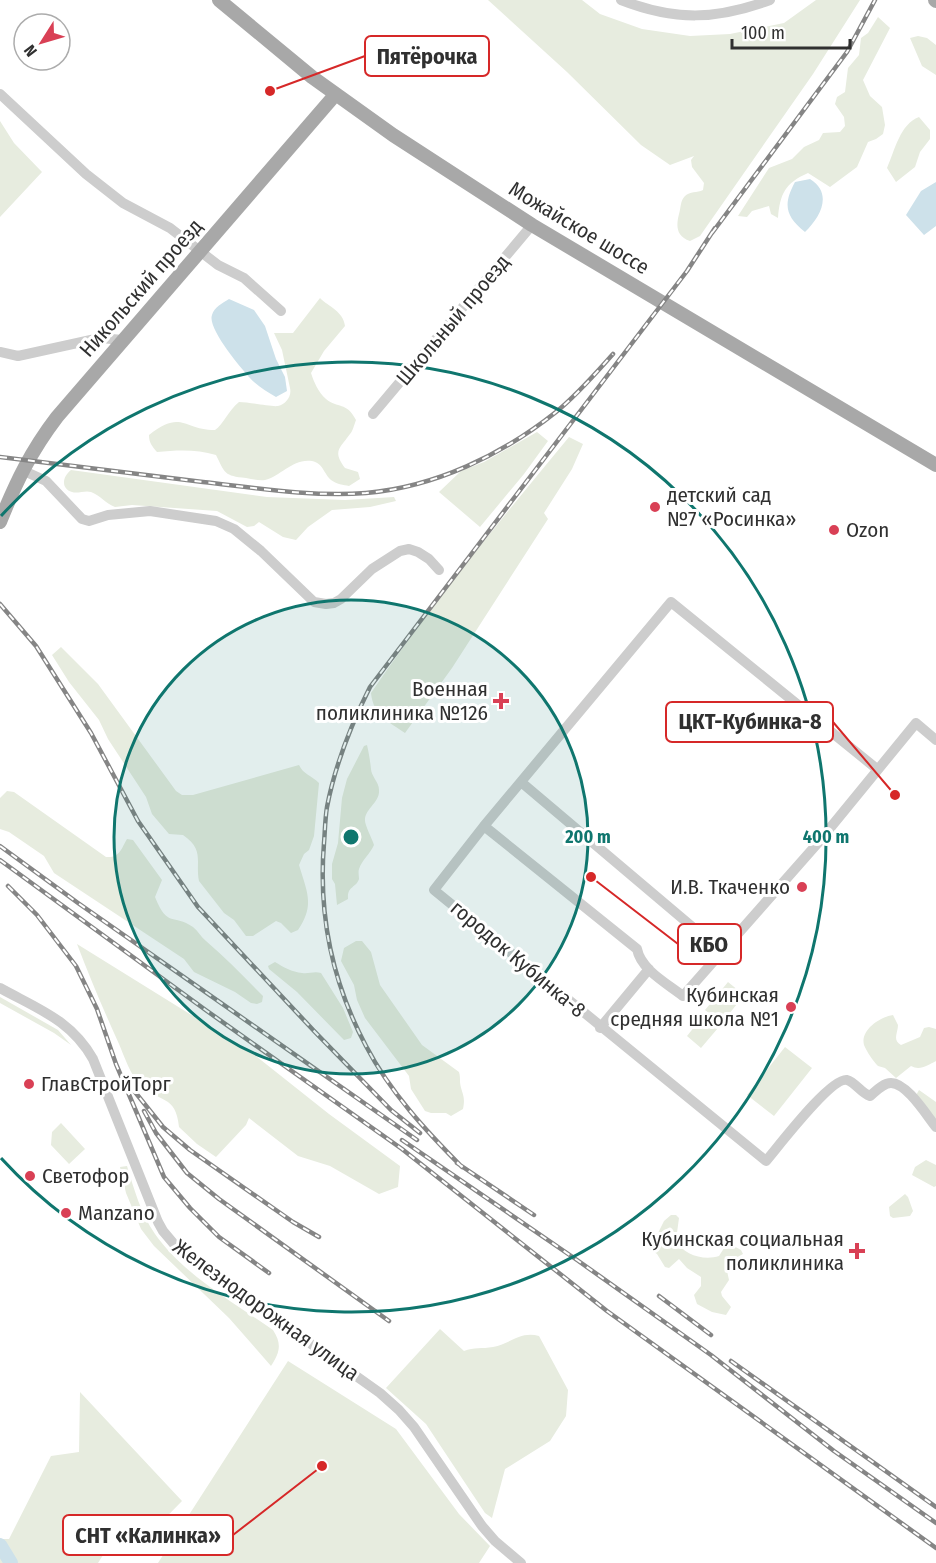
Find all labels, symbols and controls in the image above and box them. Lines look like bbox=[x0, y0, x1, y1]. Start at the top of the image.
north arrow bbox=[12, 12, 72, 72]
scale bar bbox=[732, 12, 850, 50]
text: 100 m bbox=[741, 22, 785, 44]
callout: Пятёрочка bbox=[365, 36, 489, 76]
text: N bbox=[20, 41, 41, 60]
text: Пятёрочка bbox=[377, 43, 477, 70]
street label: Можайское шоссе bbox=[504, 176, 654, 280]
street label: Никольский проезд bbox=[74, 214, 208, 362]
street label: Школьный проезд bbox=[391, 249, 515, 391]
place label: детский сад №7 «Росинка» bbox=[667, 482, 797, 532]
marker: детский сад №7 «Росинка» bbox=[648, 500, 662, 514]
place label: Ozon bbox=[846, 517, 889, 543]
marker: Ozon bbox=[827, 523, 841, 537]
place label: Военная поликлиника №126 bbox=[316, 676, 488, 726]
marker: Военная поликлиника №126 bbox=[492, 692, 510, 710]
callout: ЦКТ-Кубинка-8 bbox=[666, 702, 833, 742]
text: ЦКТ-Кубинка-8 bbox=[678, 708, 822, 735]
text: 200 m bbox=[564, 826, 611, 848]
text: 400 m bbox=[803, 826, 849, 848]
centre of rings bbox=[341, 827, 361, 847]
place label: И.В. Ткаченко bbox=[670, 874, 790, 900]
marker: И.В. Ткаченко bbox=[795, 880, 809, 894]
street label: городок Кубинка-8 bbox=[445, 895, 591, 1023]
callout: КБО bbox=[678, 924, 741, 964]
text: КБО bbox=[690, 931, 728, 958]
place label: Кубинская средняя школа №1 bbox=[610, 982, 779, 1032]
marker: Кубинская средняя школа №1 bbox=[784, 1000, 798, 1014]
place label: ГлавСтройТорг bbox=[41, 1071, 172, 1097]
marker: ГлавСтройТорг bbox=[22, 1077, 36, 1091]
place label: Светофор bbox=[42, 1163, 129, 1189]
marker: Светофор bbox=[23, 1169, 37, 1183]
place label: Manzano bbox=[78, 1200, 155, 1226]
marker: Manzano bbox=[59, 1206, 73, 1220]
place label: Кубинская социальная поликлиника bbox=[641, 1226, 844, 1276]
street label: Железнодорожная улица bbox=[168, 1234, 364, 1386]
marker: Кубинская социальная поликлиника bbox=[848, 1242, 866, 1260]
callout: СНТ «Калинка» bbox=[63, 1515, 233, 1555]
text: СНТ «Калинка» bbox=[75, 1522, 221, 1549]

